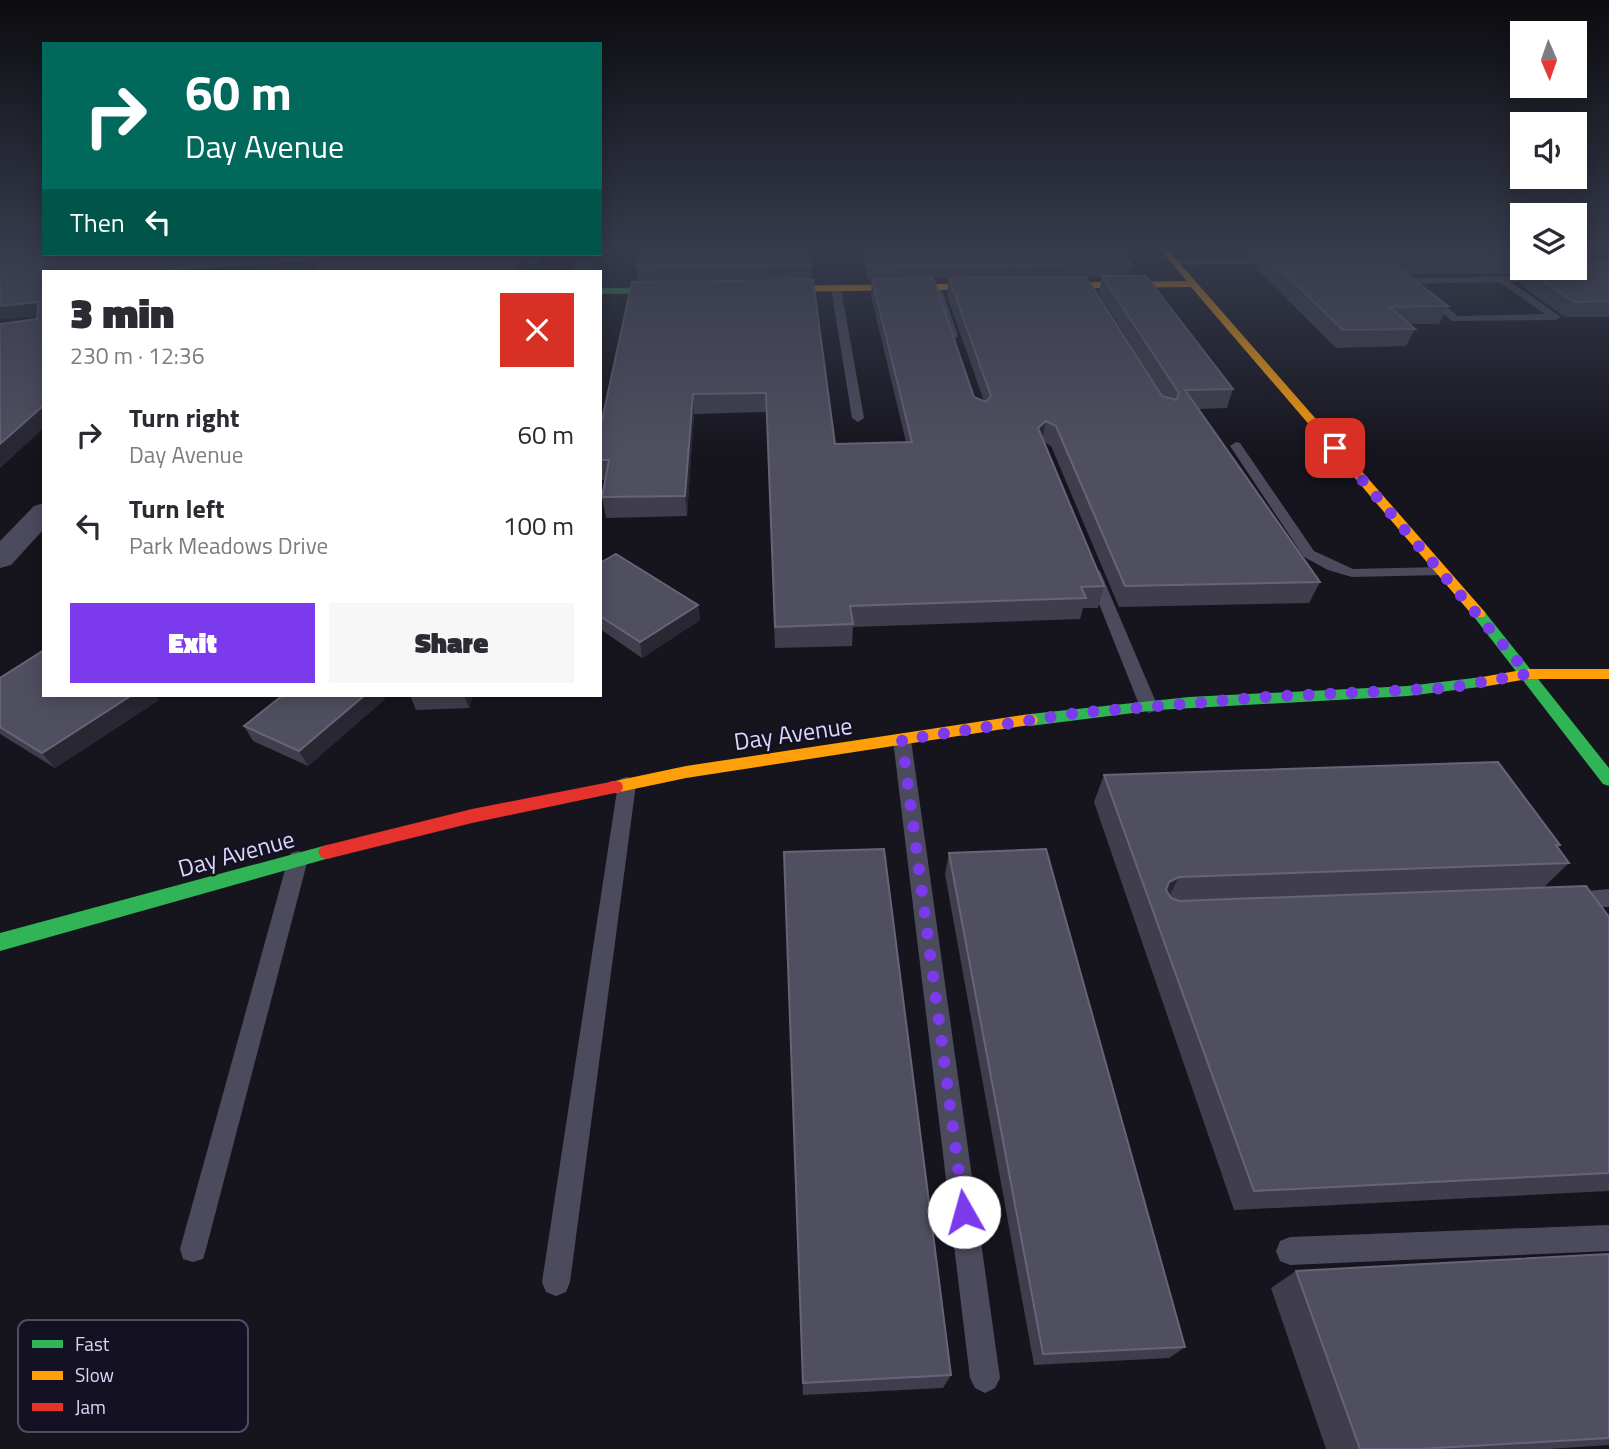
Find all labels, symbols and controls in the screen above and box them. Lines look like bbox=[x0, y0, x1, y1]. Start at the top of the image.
north arrow bbox=[1510, 21, 1587, 98]
map controls bbox=[1510, 21, 1587, 280]
text: 60 m bbox=[185, 54, 292, 129]
icon: right bbox=[70, 70, 161, 161]
button: sound bbox=[1510, 112, 1587, 189]
text: Day Avenue bbox=[185, 122, 344, 170]
text: Then bbox=[70, 203, 125, 242]
icon: left bbox=[139, 203, 177, 241]
button: layers bbox=[1510, 203, 1587, 280]
text: 3 min bbox=[70, 280, 174, 344]
button: close bbox=[500, 293, 574, 367]
text: 230 m · 12:36 bbox=[70, 338, 205, 373]
text: Turn right bbox=[129, 398, 240, 437]
text: 60 m bbox=[517, 415, 574, 454]
icon: right bbox=[70, 416, 108, 454]
pin bbox=[1305, 418, 1365, 478]
icon: arrive bbox=[1316, 429, 1354, 467]
text: Day Avenue bbox=[129, 437, 243, 472]
text: Turn left bbox=[129, 489, 224, 528]
text: 100 m bbox=[503, 506, 574, 545]
icon: left bbox=[70, 507, 108, 545]
text: Park Meadows Drive bbox=[129, 528, 328, 563]
button: Exit bbox=[70, 603, 315, 683]
button: Share bbox=[329, 603, 574, 683]
street label: Day Avenue bbox=[731, 707, 855, 759]
street label: Day Avenue bbox=[174, 820, 298, 886]
position arrow bbox=[927, 1175, 1001, 1249]
legend bbox=[18, 1320, 248, 1432]
text: Fast bbox=[75, 1329, 110, 1358]
text: Slow bbox=[75, 1360, 114, 1389]
text: Jam bbox=[75, 1392, 106, 1421]

